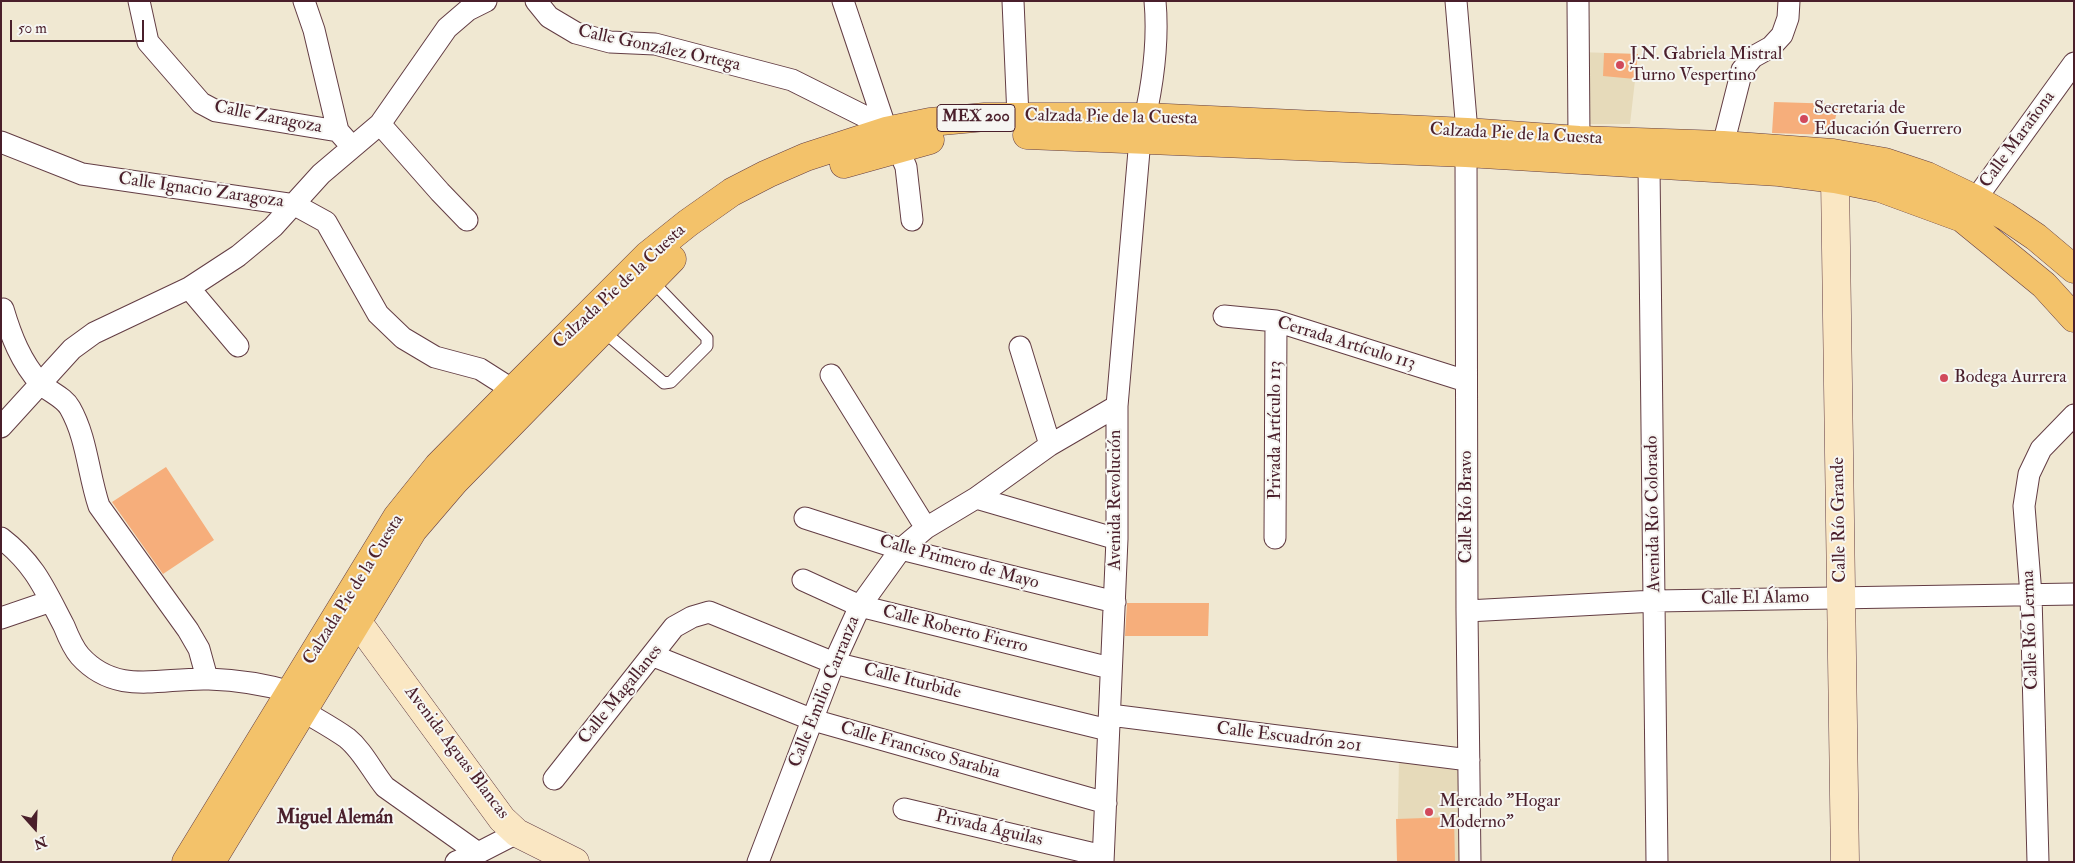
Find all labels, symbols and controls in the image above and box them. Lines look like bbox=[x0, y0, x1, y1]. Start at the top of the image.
scale bar bbox=[12, 10, 146, 42]
text: 50 m bbox=[18, 19, 47, 38]
street label: Calle González Ortega bbox=[576, 21, 742, 77]
place label: J.N. Gabriela Mistral Turno Vespertino bbox=[1630, 44, 1782, 86]
marker: J.N. Gabriela Mistral Turno Vespertino bbox=[1614, 59, 1626, 71]
street label: Calle Marañona bbox=[1976, 87, 2060, 193]
street label: Calle Zaragoza bbox=[212, 97, 324, 139]
place label: Secretaria de Educación Guerrero bbox=[1814, 98, 1962, 140]
road number: MEX 200 bbox=[937, 105, 1015, 132]
street label: Calzada Pie de la Cuesta bbox=[1024, 106, 1198, 130]
marker: Secretaria de Educación Guerrero bbox=[1798, 113, 1810, 125]
street label: Calzada Pie de la Cuesta bbox=[1429, 120, 1603, 150]
street label: Calle Ignacio Zaragoza bbox=[117, 169, 285, 213]
street label: Calzada Pie de la Cuesta bbox=[549, 220, 691, 354]
street label: Cerrada Artículo 113 bbox=[1274, 313, 1418, 375]
street label: Privada Artículo 113 bbox=[1265, 361, 1287, 499]
place label: Bodega Aurrera bbox=[1954, 367, 2067, 389]
marker: Bodega Aurrera bbox=[1938, 372, 1950, 384]
street label: Avenida Revolución bbox=[1105, 430, 1127, 570]
street label: Avenida Río Colorado bbox=[1642, 435, 1666, 593]
street label: Calle Río Bravo bbox=[1456, 451, 1478, 563]
street label: Calle Río Grande bbox=[1828, 457, 1852, 583]
street label: Calzada Pie de la Cuesta bbox=[299, 511, 409, 669]
street label: Calle Primero de Mayo bbox=[877, 531, 1041, 595]
street label: Calle Río Lerma bbox=[2018, 570, 2044, 690]
street label: Calle El Álamo bbox=[1701, 587, 1809, 611]
street label: Calle Roberto Fierro bbox=[880, 601, 1030, 659]
street label: Calle Emilio Carranza bbox=[785, 613, 865, 771]
street label: Calle Magallanes bbox=[574, 641, 668, 749]
street label: Calle Iturbide bbox=[861, 659, 963, 705]
street label: Avenida Aguas Blancas bbox=[399, 682, 513, 824]
street label: Calle Francisco Sarabia bbox=[837, 718, 1003, 784]
street label: Calle Escuadrón 201 bbox=[1215, 718, 1363, 758]
place label: Mercado "Hogar Moderno" bbox=[1439, 791, 1560, 834]
north arrow bbox=[10, 803, 60, 853]
street label: Privada Águilas bbox=[933, 806, 1045, 852]
marker: Mercado "Hogar Moderno" bbox=[1423, 806, 1435, 818]
district label: Miguel Alemán bbox=[277, 808, 393, 830]
text: N bbox=[32, 832, 49, 853]

